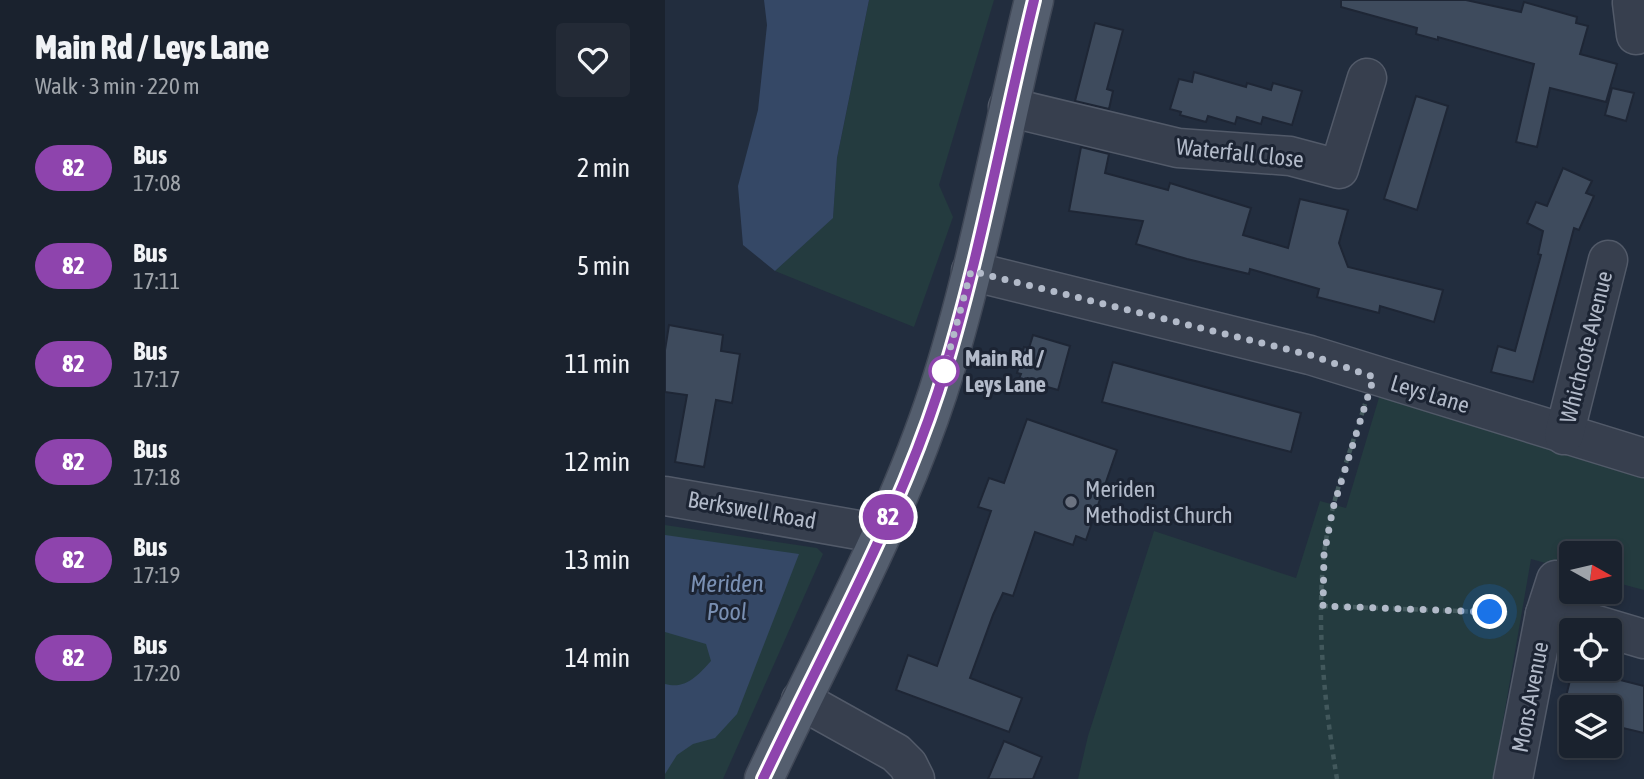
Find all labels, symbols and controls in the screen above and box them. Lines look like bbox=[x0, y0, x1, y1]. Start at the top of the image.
button: heart bbox=[556, 23, 630, 97]
text: Main Rd / Leys Lane bbox=[35, 28, 269, 66]
text: Walk · 3 min · 220 m bbox=[35, 73, 199, 99]
street label: Waterfall Close bbox=[1175, 133, 1305, 173]
text: Bus bbox=[133, 140, 167, 170]
text: 2 min bbox=[577, 153, 630, 183]
text: 82 bbox=[62, 154, 85, 181]
text: 17:08 bbox=[133, 170, 181, 196]
text: Bus bbox=[133, 238, 167, 268]
text: 5 min bbox=[577, 251, 630, 281]
text: 82 bbox=[62, 252, 85, 279]
text: 17:11 bbox=[133, 268, 180, 294]
street label: Whichcote Avenue bbox=[1555, 268, 1617, 426]
text: Bus bbox=[133, 336, 167, 366]
place label: Main Rd / Leys Lane bbox=[965, 345, 1046, 397]
text: 11 min bbox=[565, 349, 630, 379]
text: 82 bbox=[62, 350, 85, 377]
marker: Main Rd / Leys Lane bbox=[929, 356, 959, 386]
text: 17:17 bbox=[133, 366, 180, 392]
street label: Leys Lane bbox=[1387, 370, 1473, 418]
text: Bus bbox=[133, 434, 167, 464]
text: 12 min bbox=[565, 447, 630, 477]
text: 82 bbox=[62, 448, 85, 475]
text: 17:18 bbox=[133, 464, 180, 490]
place label: Meriden Methodist Church bbox=[1085, 476, 1233, 528]
street label: Berkswell Road bbox=[686, 486, 818, 534]
line badge: 82 bbox=[857, 494, 920, 540]
marker: Meriden Methodist Church bbox=[1063, 494, 1079, 510]
text: 82 bbox=[877, 503, 899, 530]
text: Bus bbox=[133, 532, 167, 562]
north arrow bbox=[1559, 541, 1622, 604]
map controls bbox=[1559, 541, 1622, 758]
text: 13 min bbox=[565, 545, 630, 575]
text: 82 bbox=[62, 546, 85, 573]
text: 17:19 bbox=[133, 562, 180, 588]
water label: Meriden Pool bbox=[690, 570, 764, 625]
your location bbox=[1472, 594, 1507, 629]
button: locate bbox=[1559, 618, 1622, 681]
text: Bus bbox=[133, 630, 167, 660]
street label: Mons Avenue bbox=[1507, 639, 1553, 755]
text: 14 min bbox=[565, 643, 630, 673]
text: 82 bbox=[62, 644, 85, 671]
text: 17:20 bbox=[133, 660, 180, 686]
button: layers bbox=[1559, 695, 1622, 758]

